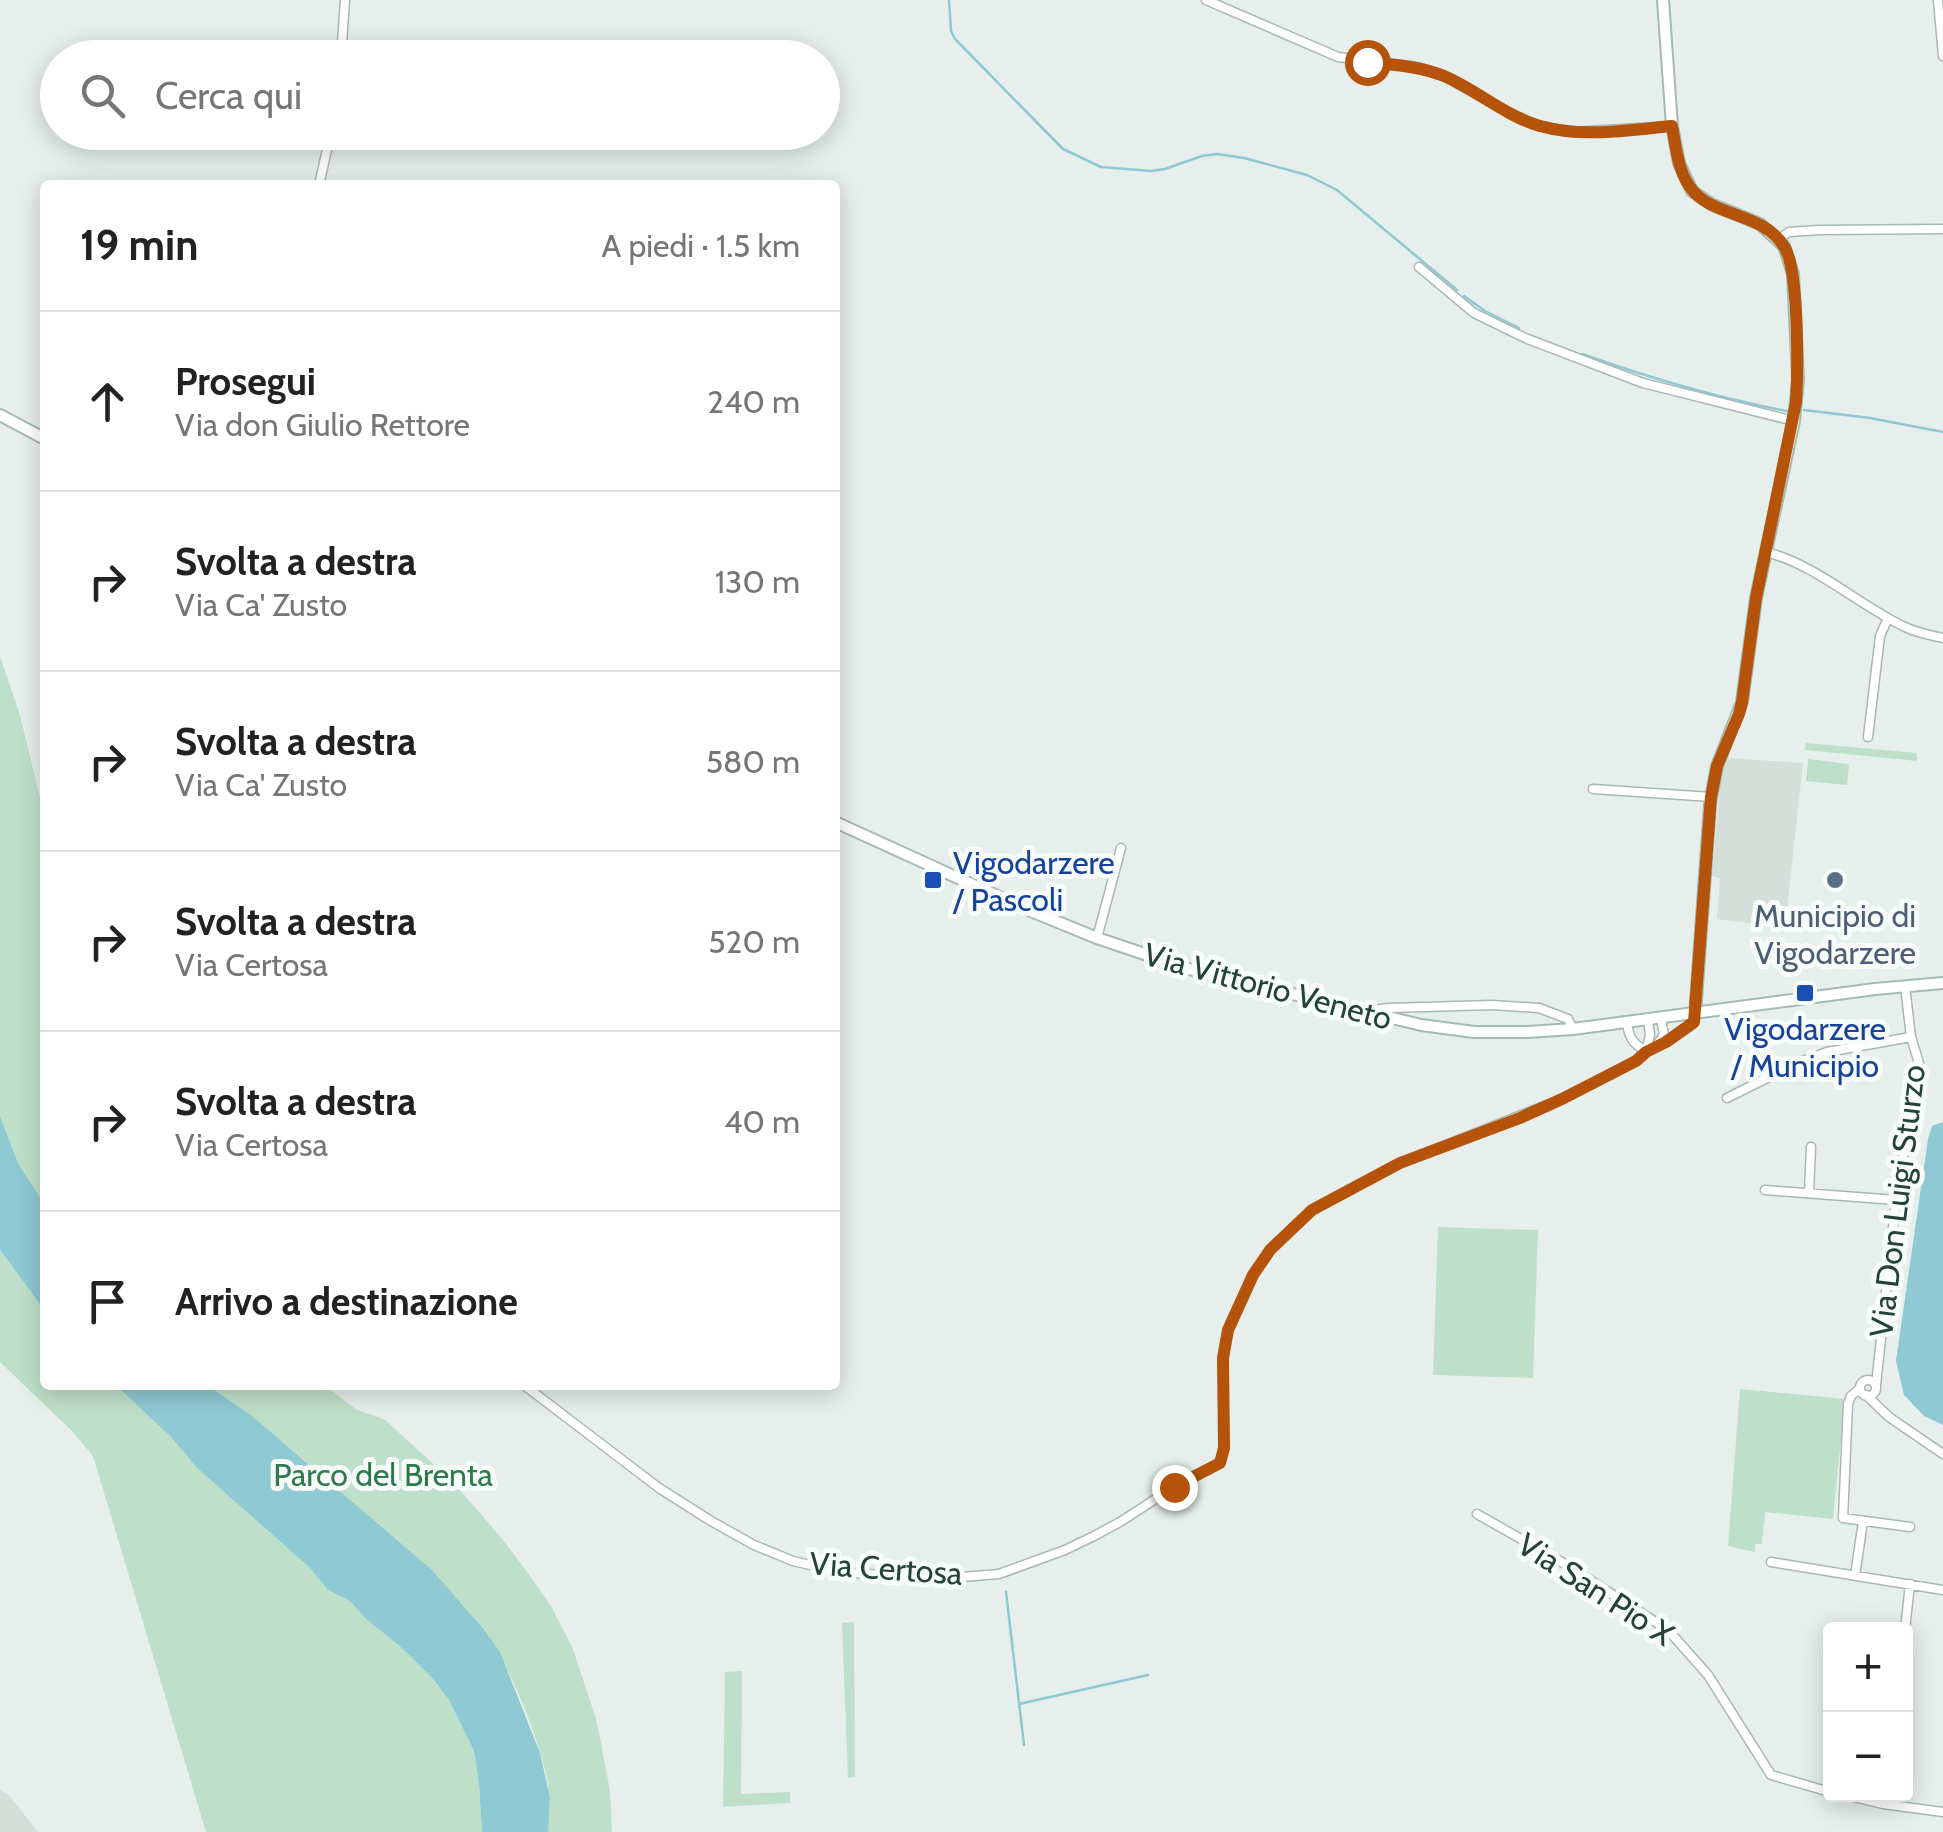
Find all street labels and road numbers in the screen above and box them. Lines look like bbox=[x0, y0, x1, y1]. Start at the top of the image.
street label: Via Vittorio Veneto bbox=[1140, 934, 1396, 1038]
street label: Via Don Luigi Sturzo bbox=[1861, 1063, 1933, 1339]
street label: Via San Pio X bbox=[1511, 1524, 1681, 1654]
street label: Via Certosa bbox=[808, 1543, 964, 1593]

